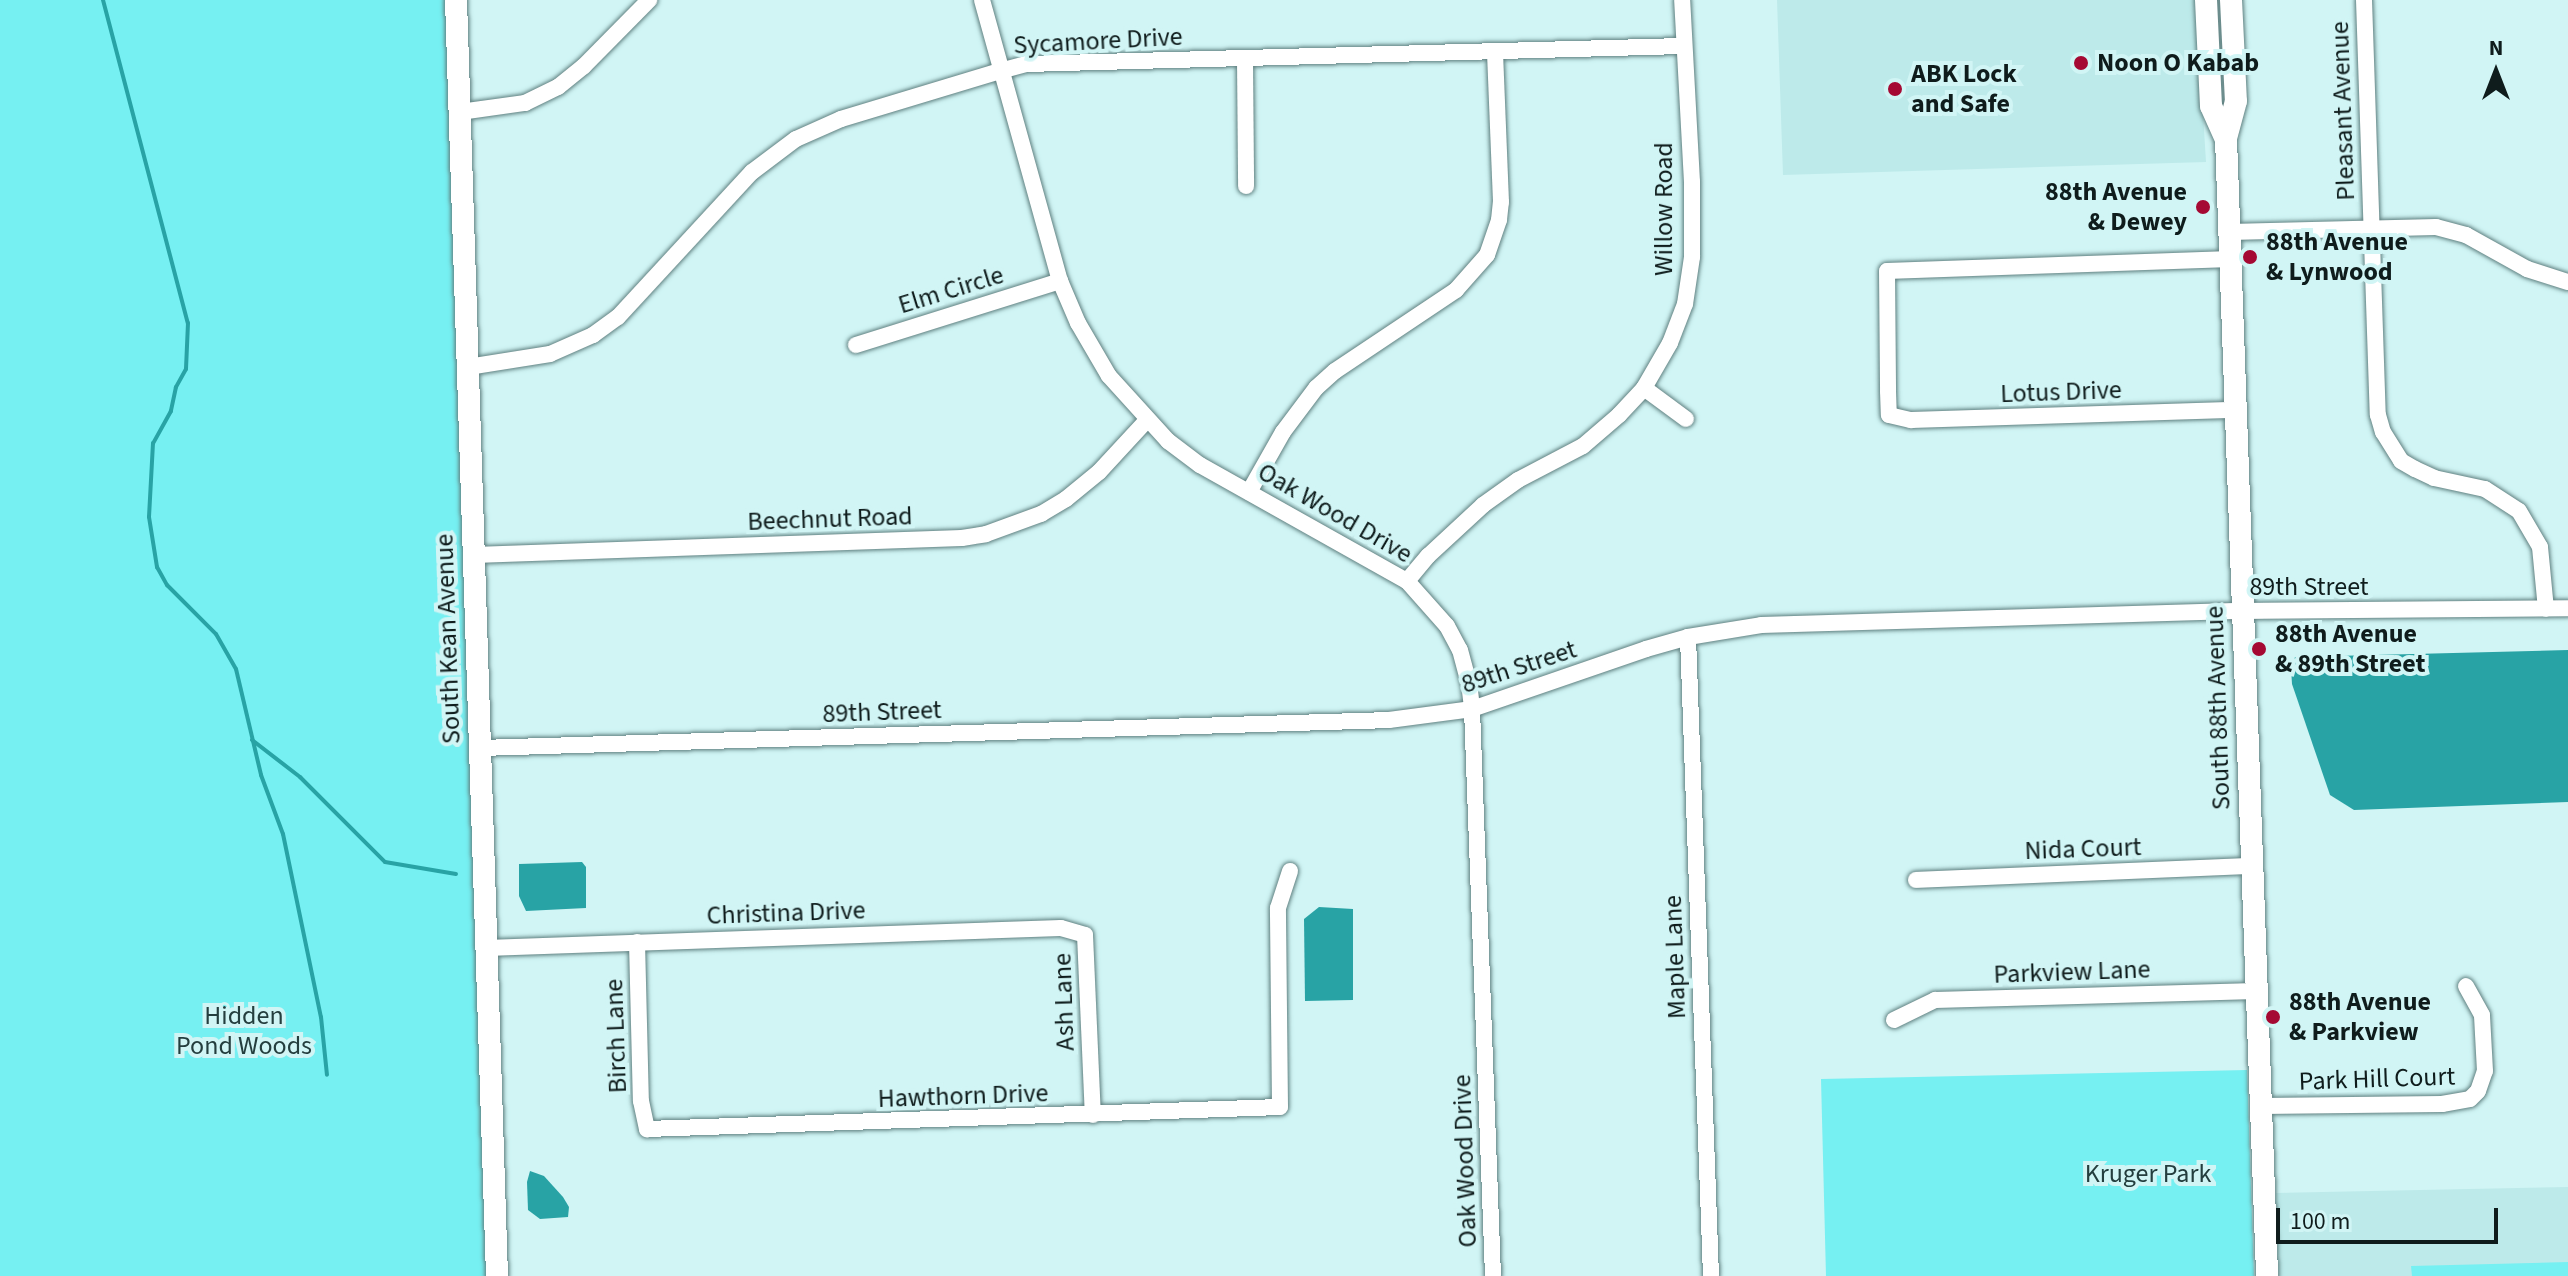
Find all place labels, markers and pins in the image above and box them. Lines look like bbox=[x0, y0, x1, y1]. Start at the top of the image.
place label: Noon O Kabab bbox=[2097, 47, 2259, 79]
marker: Noon O Kabab bbox=[2072, 54, 2090, 72]
place label: ABK Lock and Safe bbox=[1911, 58, 2017, 120]
marker: ABK Lock and Safe bbox=[1886, 80, 1904, 98]
place label: 88th Avenue & Dewey bbox=[2045, 176, 2187, 238]
marker: 88th Avenue & Dewey bbox=[2194, 198, 2212, 216]
place label: 88th Avenue & Lynwood bbox=[2266, 226, 2408, 288]
marker: 88th Avenue & Lynwood bbox=[2241, 248, 2259, 266]
place label: 88th Avenue & 89th Street bbox=[2275, 618, 2425, 680]
marker: 88th Avenue & 89th Street bbox=[2250, 640, 2268, 658]
place label: 88th Avenue & Parkview bbox=[2289, 986, 2431, 1048]
marker: 88th Avenue & Parkview bbox=[2264, 1008, 2282, 1026]

